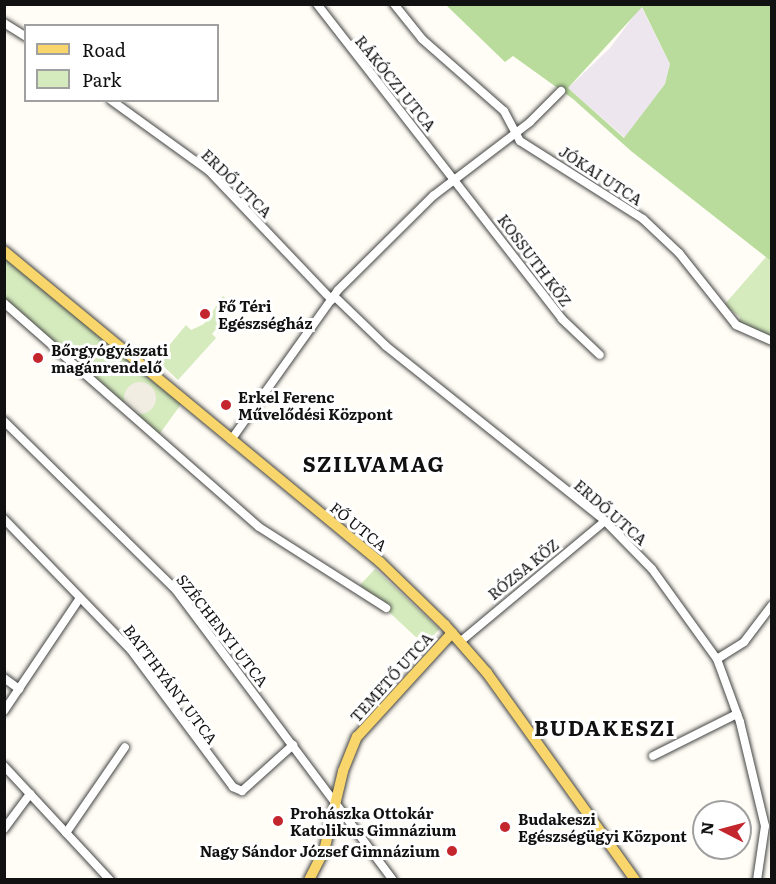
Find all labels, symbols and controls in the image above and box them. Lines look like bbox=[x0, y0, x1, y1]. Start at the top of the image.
legend bbox=[24, 24, 219, 102]
street label: RÁKÓCZI UTCA bbox=[352, 32, 440, 134]
text: Road bbox=[82, 36, 126, 63]
text: Park bbox=[82, 66, 121, 93]
street label: JÓKAI UTCA bbox=[556, 141, 646, 209]
street label: ERDŐ UTCA bbox=[198, 145, 276, 221]
street label: KOSSUTH KÖZ bbox=[495, 210, 575, 310]
place label: Fő Téri Egészségház bbox=[218, 296, 312, 331]
marker: Fő Téri Egészségház bbox=[196, 305, 214, 323]
place label: Bőrgyógyászati magánrendelő bbox=[51, 340, 168, 375]
marker: Bőrgyógyászati magánrendelő bbox=[29, 349, 47, 367]
place label: Erkel Ferenc Művelődési Központ bbox=[238, 387, 393, 422]
marker: Erkel Ferenc Művelődési Központ bbox=[219, 398, 233, 412]
district label: SZILVAMAG bbox=[303, 450, 445, 476]
street label: ERDŐ UTCA bbox=[571, 475, 651, 549]
street label: FŐ UTCA bbox=[327, 498, 391, 554]
street label: RÓZSA KÖZ bbox=[484, 535, 562, 603]
street label: SZÉCHENYI UTCA bbox=[174, 570, 272, 690]
street label: BATTHYÁNY UTCA bbox=[120, 621, 222, 747]
street label: TEMETŐ UTCA bbox=[346, 628, 436, 726]
district label: BUDAKESZI bbox=[534, 714, 676, 740]
north arrow bbox=[692, 800, 752, 860]
place label: Prohászka Ottokár Katolikus Gimnázium bbox=[290, 803, 456, 838]
place label: Budakeszi Egészségügyi Központ bbox=[518, 809, 687, 844]
marker: Prohászka Ottokár Katolikus Gimnázium bbox=[271, 814, 285, 828]
marker: Budakeszi Egészségügyi Központ bbox=[496, 818, 514, 836]
text: N bbox=[693, 820, 719, 836]
place label: Nagy Sándor József Gimnázium bbox=[200, 842, 440, 860]
marker: Nagy Sándor József Gimnázium bbox=[445, 844, 459, 858]

